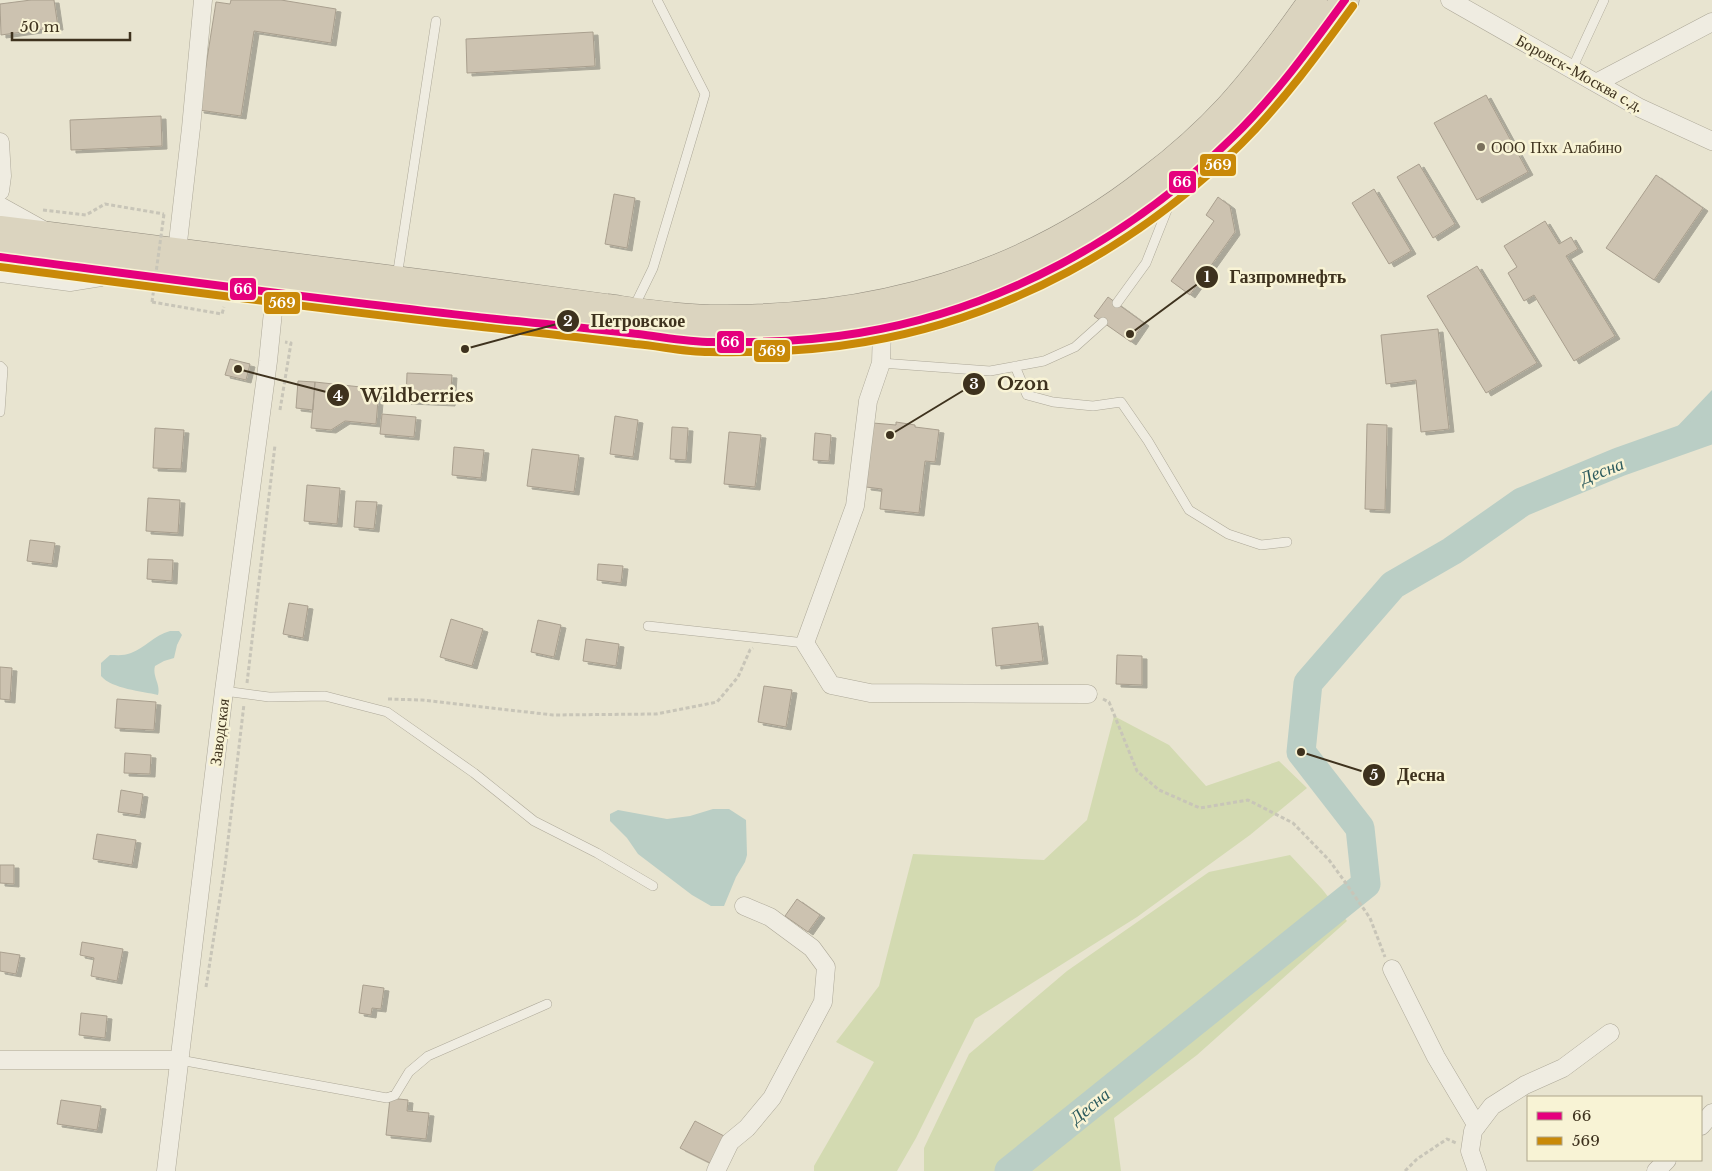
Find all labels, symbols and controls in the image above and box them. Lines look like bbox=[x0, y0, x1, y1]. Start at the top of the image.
scale bar bbox=[12, 10, 130, 42]
text: 50 m bbox=[20, 17, 60, 36]
street label: Боровск-Москва с.д. bbox=[1513, 30, 1647, 116]
place label: ООО Пхк Алабино bbox=[1491, 137, 1622, 157]
marker: ООО Пхк Алабино bbox=[1475, 141, 1487, 153]
line badge: 569 bbox=[1199, 153, 1237, 177]
text: 569 bbox=[1204, 156, 1232, 174]
line badge: 66 bbox=[1168, 170, 1197, 194]
text: 66 bbox=[1173, 173, 1191, 191]
callout: Газпромнефть bbox=[1194, 260, 1356, 293]
text: Газпромнефть bbox=[1230, 266, 1347, 288]
text: 1 bbox=[1204, 267, 1211, 286]
line badge: 66 bbox=[229, 277, 257, 301]
text: 66 bbox=[234, 280, 252, 298]
line badge: 569 bbox=[263, 291, 301, 315]
text: 569 bbox=[268, 294, 296, 312]
callout: Петровское bbox=[555, 305, 695, 338]
text: Петровское bbox=[591, 310, 685, 332]
text: 2 bbox=[563, 311, 573, 330]
line badge: 66 bbox=[716, 330, 745, 354]
text: 66 bbox=[721, 333, 739, 351]
line badge: 569 bbox=[753, 339, 791, 363]
text: 569 bbox=[758, 342, 786, 360]
callout: Ozon bbox=[961, 368, 1059, 401]
text: Ozon bbox=[997, 373, 1049, 395]
text: 3 bbox=[969, 374, 979, 393]
callout: Wildberries bbox=[326, 379, 484, 412]
text: Wildberries bbox=[359, 385, 474, 407]
text: 4 bbox=[333, 386, 343, 405]
water label: Десна bbox=[1575, 453, 1627, 490]
street label: Заводская bbox=[205, 697, 233, 767]
callout: Десна bbox=[1362, 758, 1455, 791]
text: Десна bbox=[1397, 764, 1445, 786]
text: 5 bbox=[1370, 765, 1379, 784]
water label: Десна bbox=[1064, 1083, 1114, 1130]
legend bbox=[1527, 1096, 1702, 1161]
text: 66 bbox=[1572, 1106, 1591, 1125]
text: 569 bbox=[1572, 1131, 1600, 1150]

